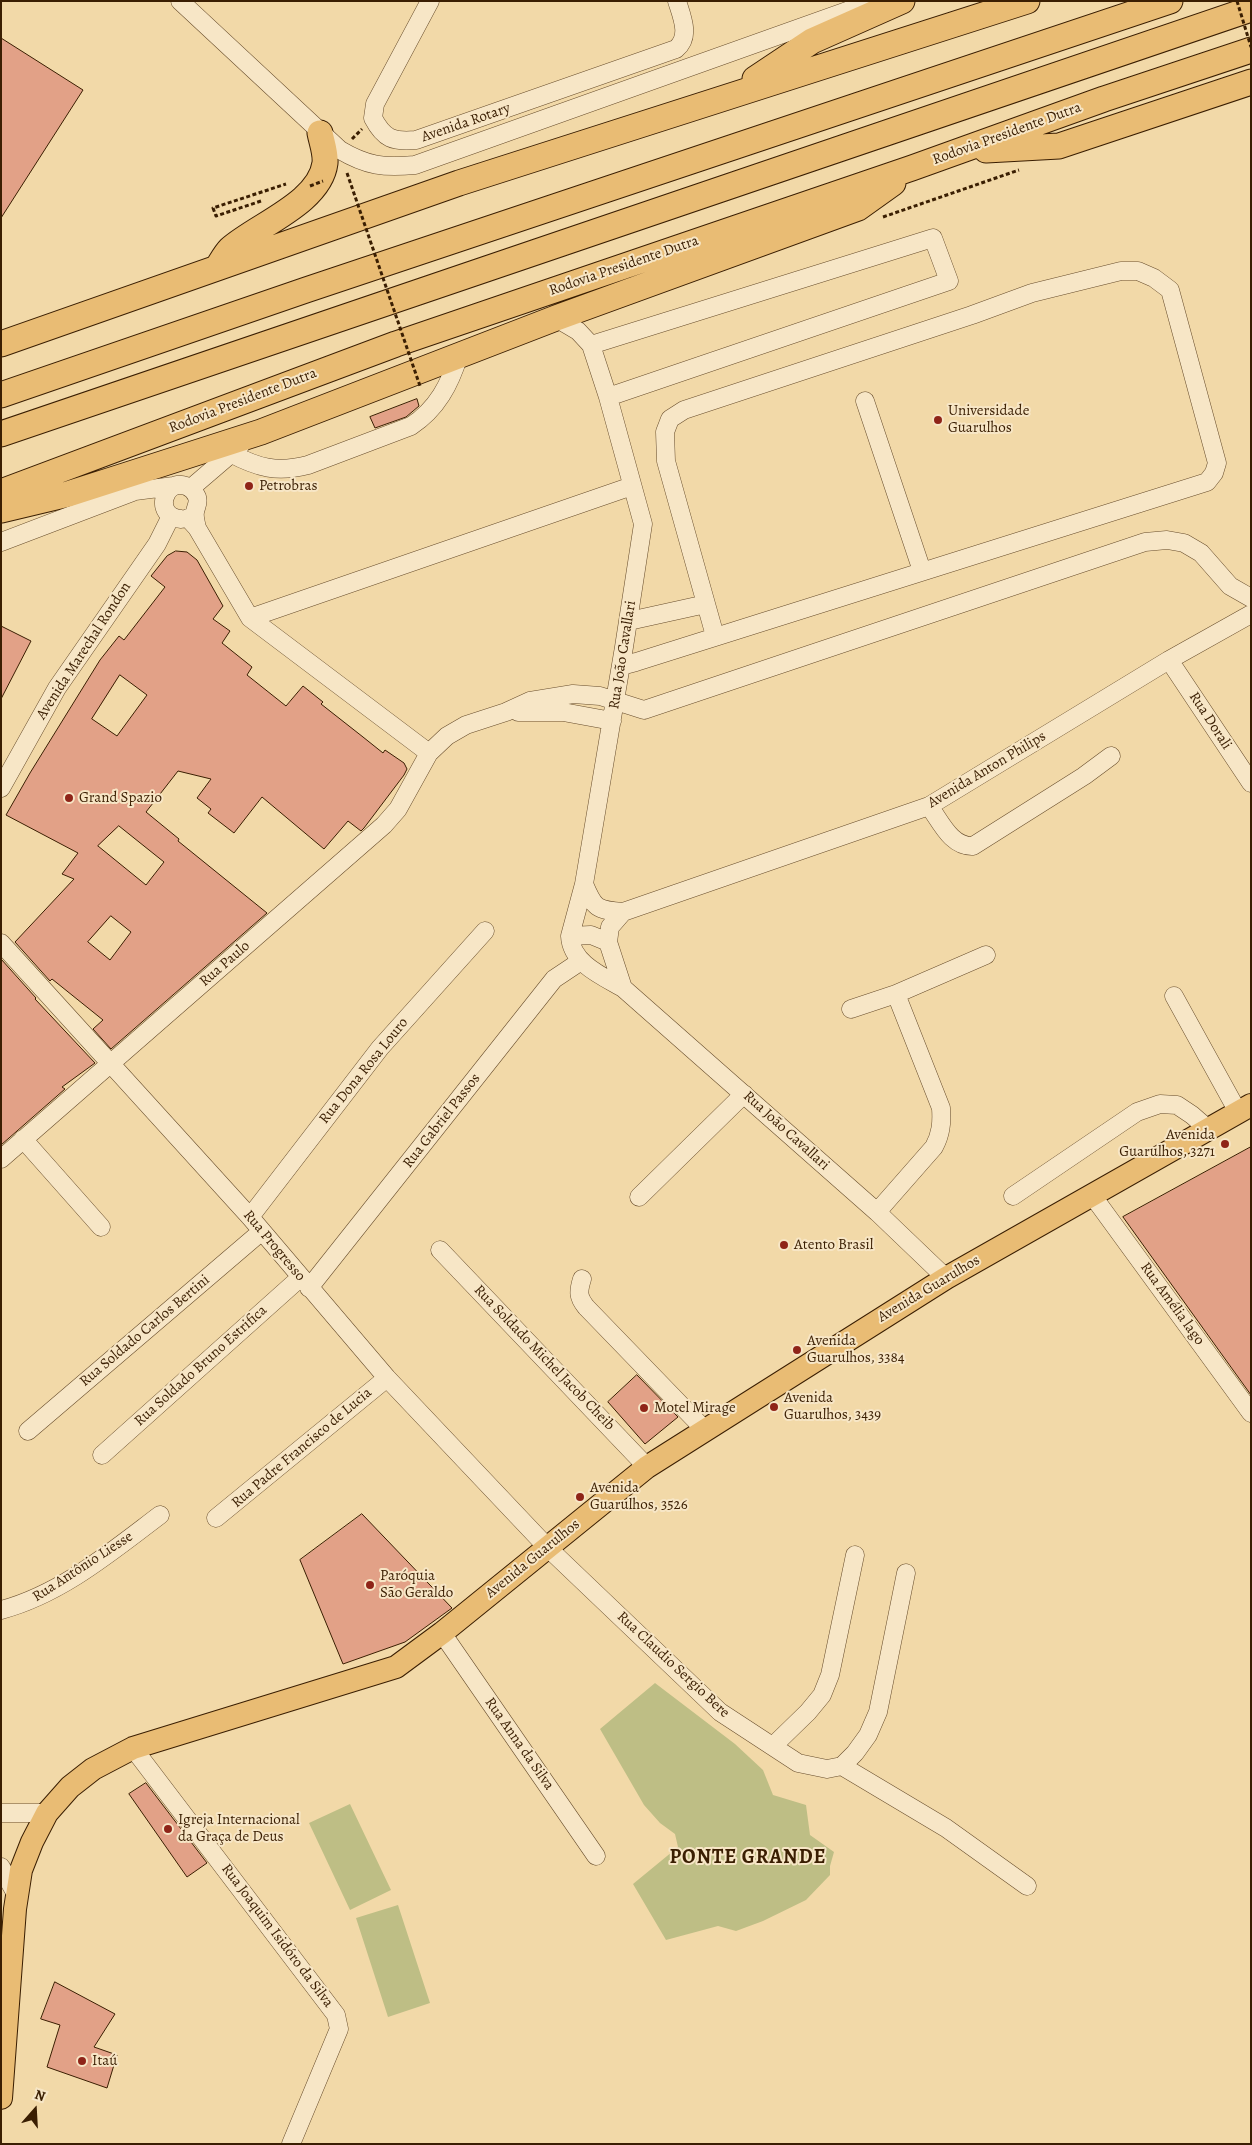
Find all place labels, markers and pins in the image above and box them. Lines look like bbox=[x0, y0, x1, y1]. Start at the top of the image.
place label: Universidade Guarulhos bbox=[948, 402, 1029, 437]
marker: Universidade Guarulhos bbox=[932, 414, 944, 426]
place label: Petrobras bbox=[259, 477, 318, 495]
marker: Petrobras bbox=[243, 480, 255, 492]
place label: Grand Spazio bbox=[79, 789, 162, 807]
marker: Grand Spazio bbox=[63, 792, 75, 804]
place label: Avenida Guarulhos, 3271 bbox=[1119, 1126, 1215, 1161]
marker: Avenida Guarulhos, 3271 bbox=[1219, 1138, 1231, 1150]
place label: Atento Brasil bbox=[794, 1236, 873, 1254]
marker: Atento Brasil bbox=[778, 1239, 790, 1251]
place label: Avenida Guarulhos, 3384 bbox=[807, 1332, 904, 1367]
marker: Avenida Guarulhos, 3384 bbox=[791, 1344, 803, 1356]
place label: Avenida Guarulhos, 3439 bbox=[784, 1389, 881, 1424]
place label: Motel Mirage bbox=[654, 1399, 736, 1417]
marker: Avenida Guarulhos, 3439 bbox=[768, 1401, 780, 1413]
marker: Motel Mirage bbox=[638, 1402, 650, 1414]
place label: Avenida Guarulhos, 3526 bbox=[590, 1479, 688, 1514]
marker: Avenida Guarulhos, 3526 bbox=[574, 1491, 586, 1503]
place label: Paróquia São Geraldo bbox=[380, 1567, 453, 1602]
marker: Paróquia São Geraldo bbox=[364, 1579, 376, 1591]
place label: Igreja Internacional da Graça de Deus bbox=[178, 1811, 300, 1846]
marker: Igreja Internacional da Graça de Deus bbox=[162, 1823, 174, 1835]
place label: Itaú bbox=[92, 2052, 117, 2070]
marker: Itaú bbox=[76, 2055, 88, 2067]

